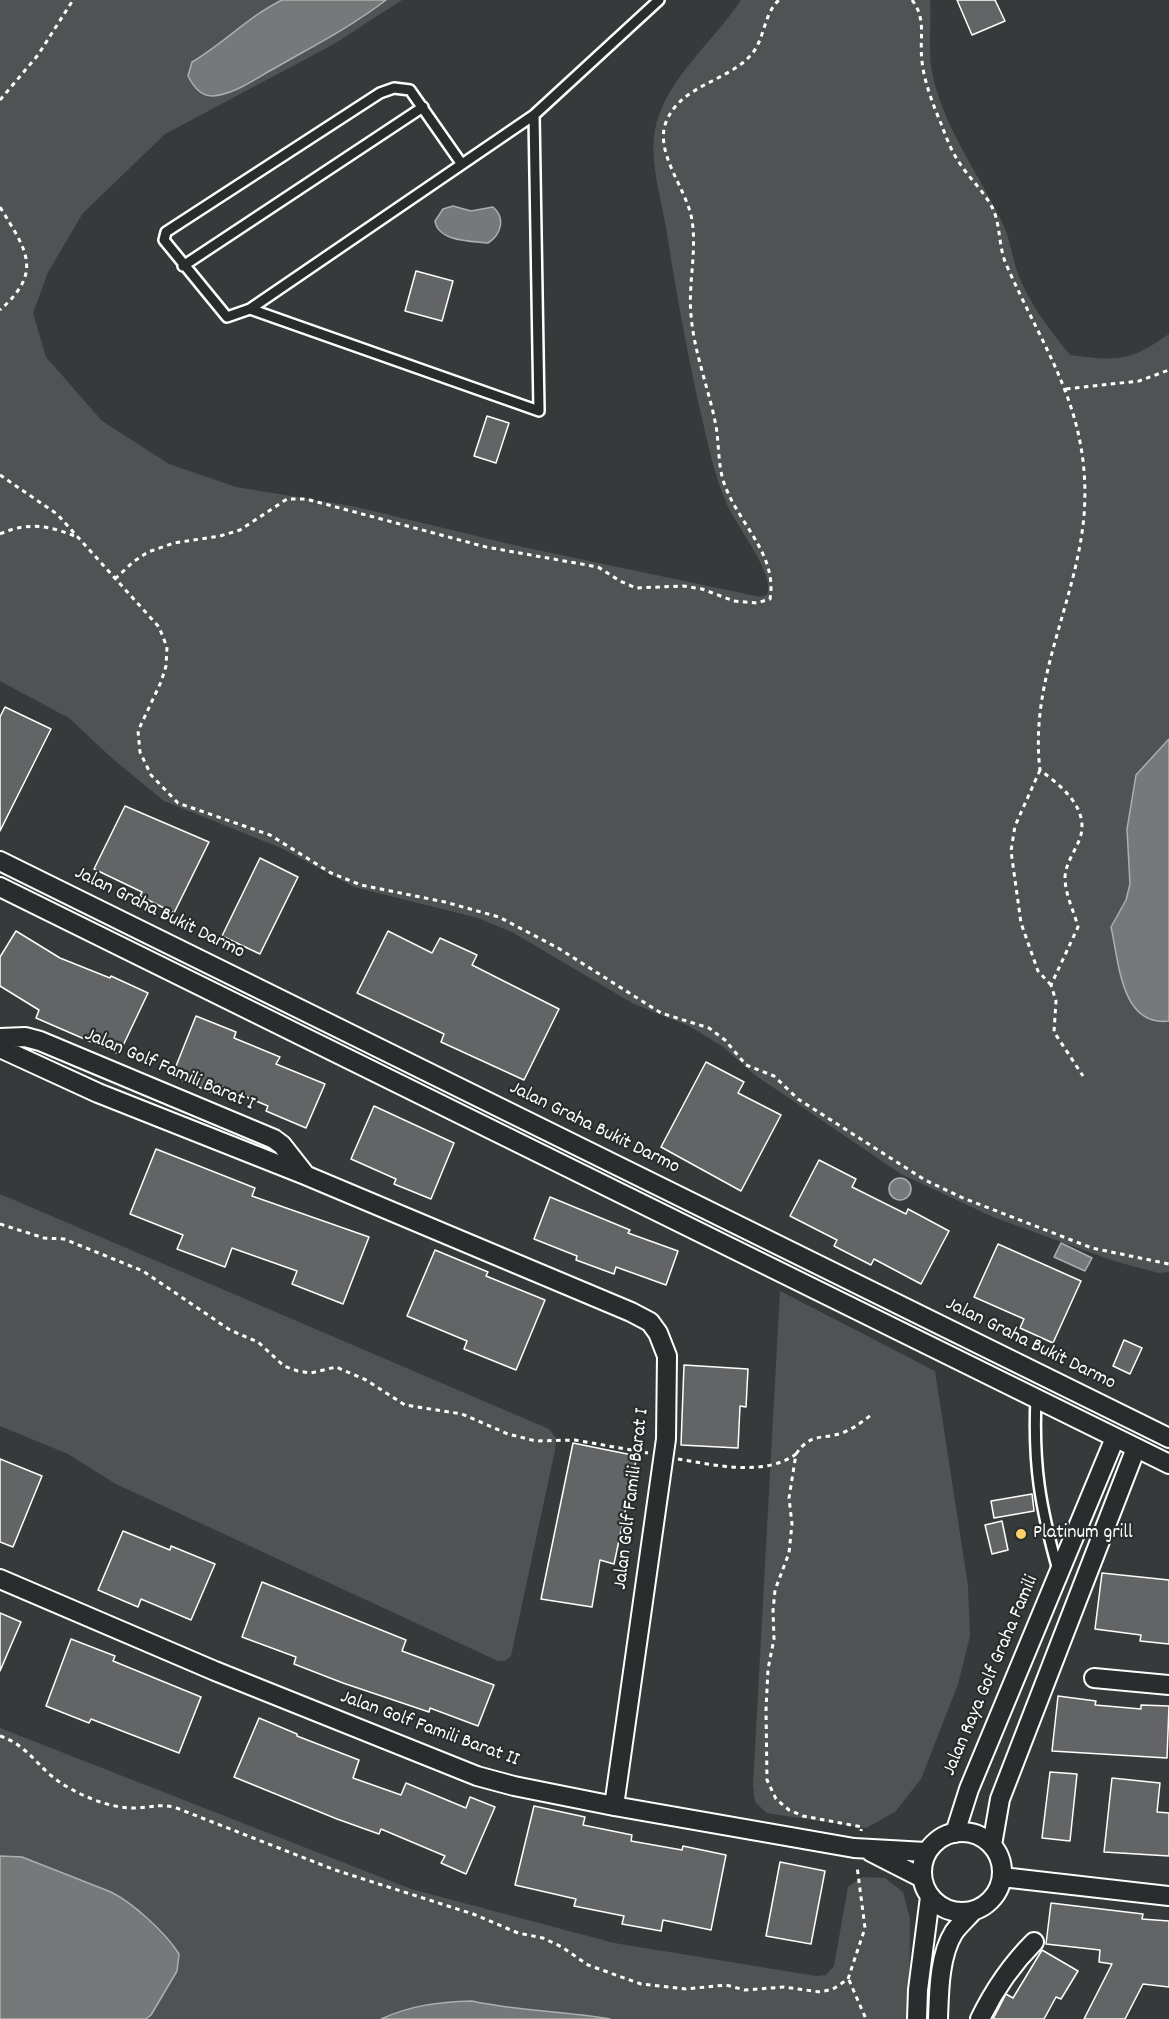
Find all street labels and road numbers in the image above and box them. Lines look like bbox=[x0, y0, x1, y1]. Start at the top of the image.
street label: Jalan Graha Bukit Darmo bbox=[70, 862, 248, 966]
street label: Jalan Golf Famili Barat I bbox=[80, 1024, 258, 1118]
street label: Jalan Graha Bukit Darmo bbox=[505, 1077, 683, 1181]
street label: Jalan Graha Bukit Darmo bbox=[941, 1293, 1119, 1397]
street label: Jalan Golf Famili Barat I bbox=[610, 1407, 656, 1591]
street label: Jalan Raya Golf Graha Famili bbox=[939, 1572, 1045, 1780]
street label: Jalan Golf Famili Barat II bbox=[336, 1686, 522, 1774]

